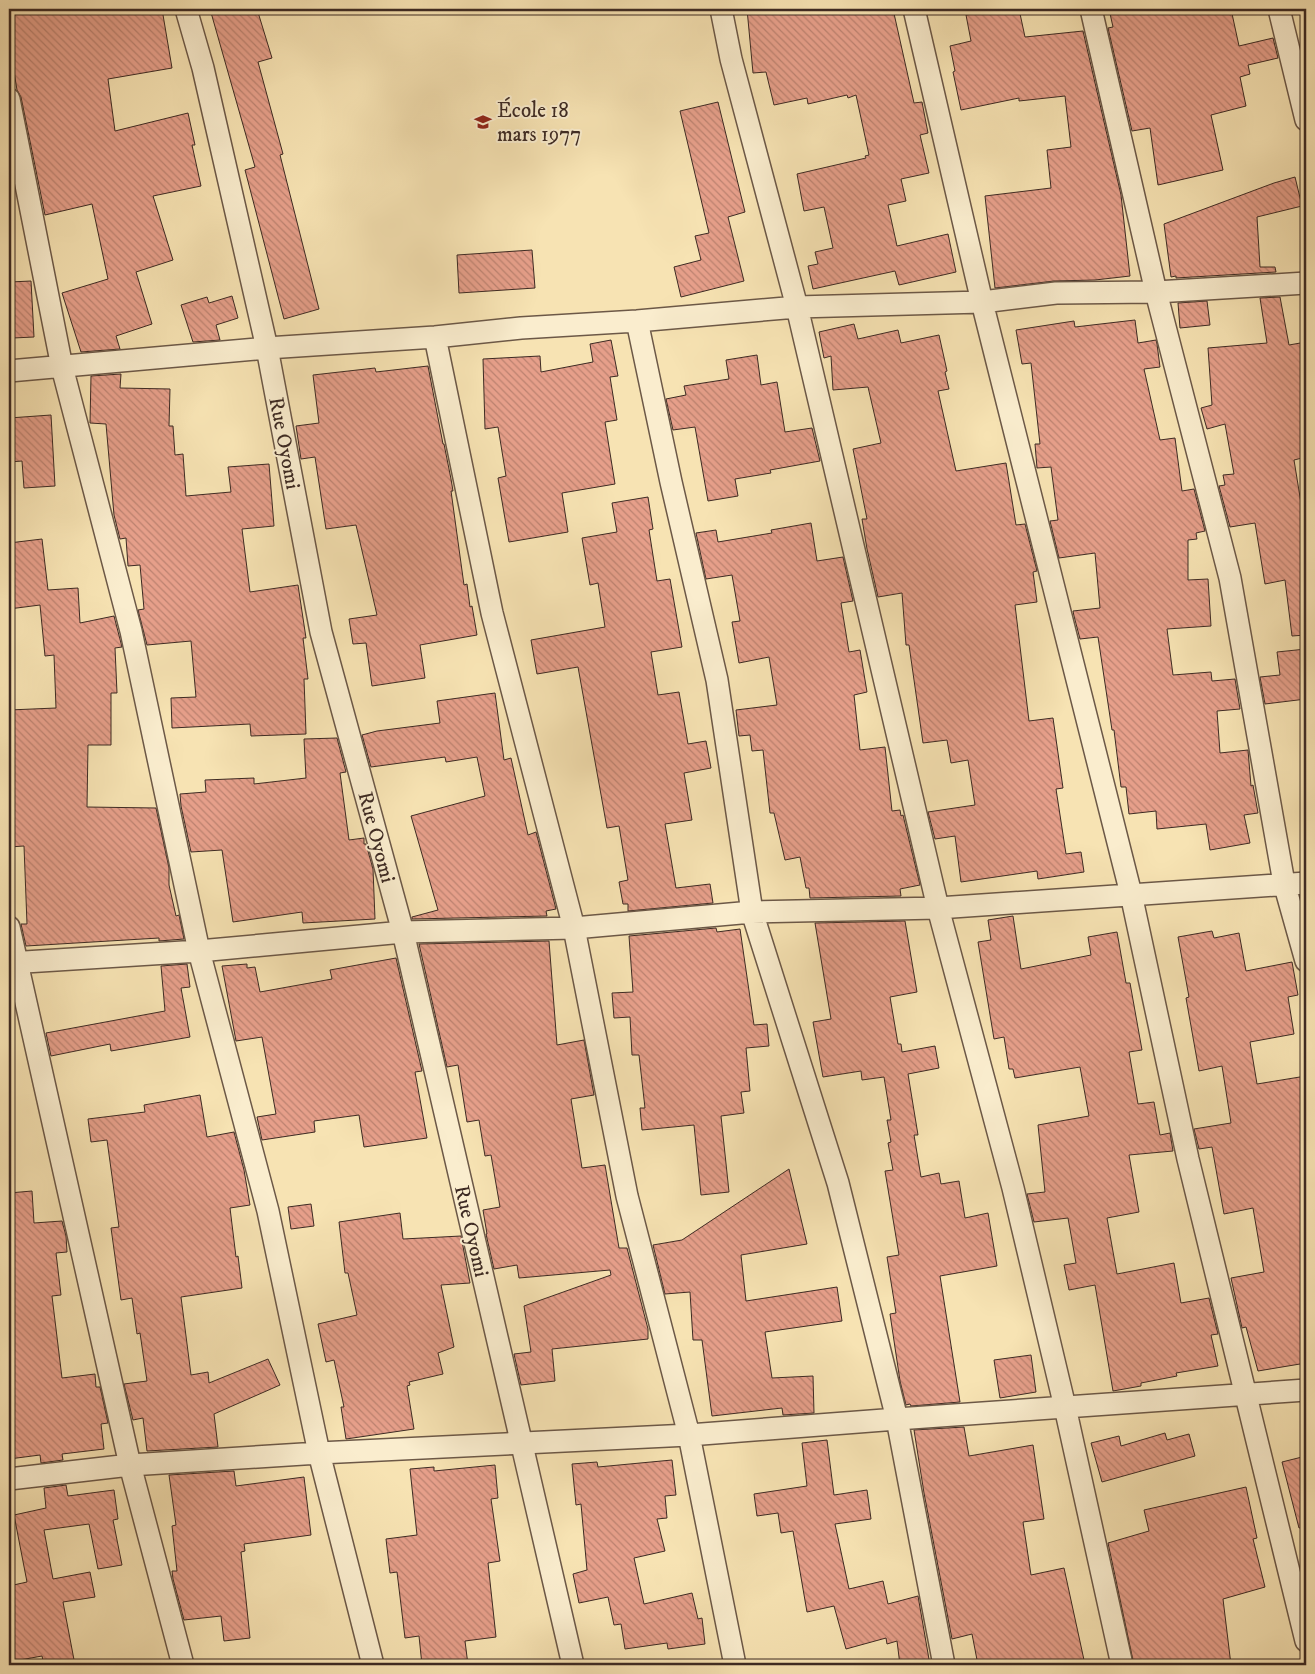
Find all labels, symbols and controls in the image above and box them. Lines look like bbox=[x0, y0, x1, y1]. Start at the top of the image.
place label: École 18 mars 1977 bbox=[497, 97, 581, 148]
school or university icon: École 18 mars 1977 bbox=[473, 112, 493, 132]
street label: Rue Oyomi bbox=[262, 395, 306, 492]
street label: Rue Oyomi bbox=[351, 789, 401, 886]
street label: Rue Oyomi bbox=[448, 1183, 494, 1280]

